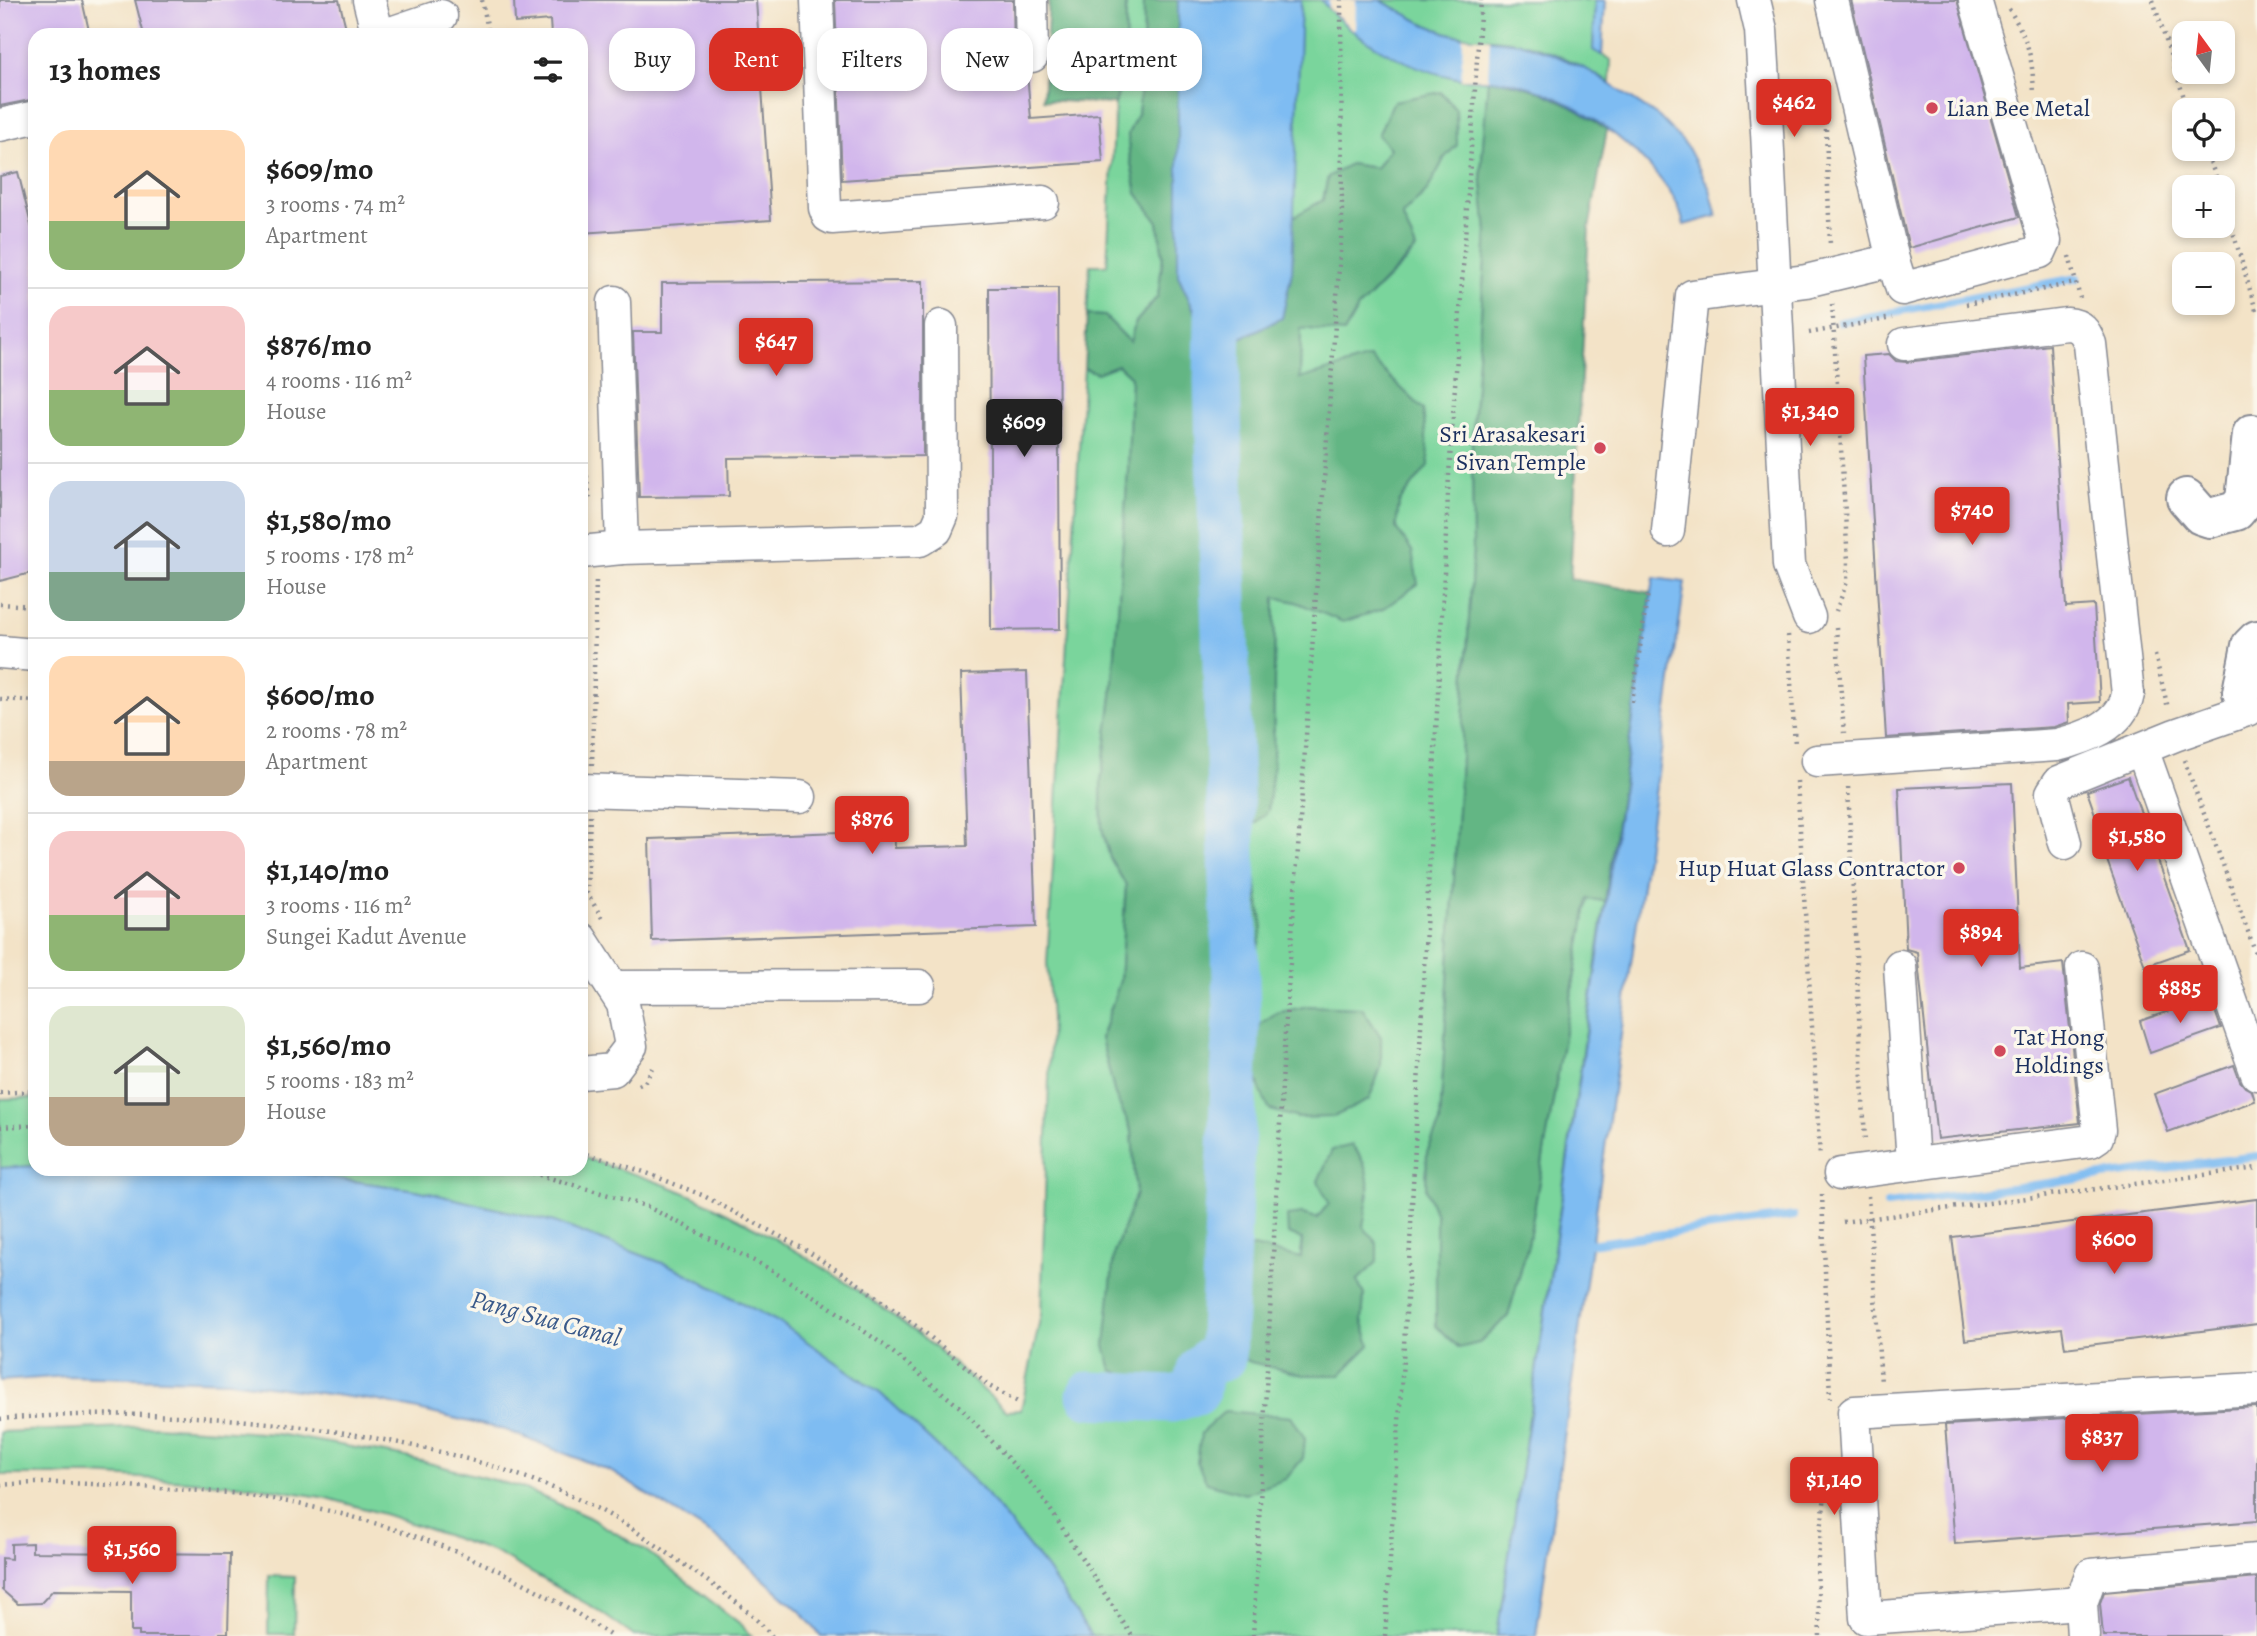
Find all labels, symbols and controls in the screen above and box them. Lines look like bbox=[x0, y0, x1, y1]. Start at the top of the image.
north arrow bbox=[2172, 21, 2235, 84]
map controls bbox=[2172, 21, 2235, 315]
chip: Buy bbox=[609, 28, 695, 91]
chip: Rent bbox=[709, 28, 803, 91]
chip: Filters bbox=[817, 28, 927, 91]
chip: New bbox=[941, 28, 1033, 91]
chip: Apartment bbox=[1047, 28, 1202, 91]
text: 13 homes bbox=[49, 50, 161, 90]
icon: filters bbox=[529, 51, 567, 89]
pin: $462 bbox=[1753, 80, 1835, 139]
text: $462 bbox=[1772, 86, 1816, 117]
place label: Lian Bee Metal bbox=[1946, 92, 2090, 124]
button: locate bbox=[2172, 98, 2235, 161]
marker: Lian Bee Metal bbox=[1924, 100, 1940, 116]
text: $609/mo bbox=[266, 149, 373, 189]
icon: home bbox=[105, 158, 189, 242]
button: + bbox=[2172, 175, 2235, 238]
text: 3 rooms · 74 m² bbox=[266, 189, 405, 220]
text: Apartment bbox=[266, 220, 368, 251]
button: − bbox=[2172, 252, 2235, 315]
pin: $647 bbox=[735, 318, 817, 378]
text: $876/mo bbox=[266, 325, 372, 365]
text: $647 bbox=[755, 325, 797, 356]
icon: home bbox=[105, 334, 189, 418]
text: 4 rooms · 116 m² bbox=[266, 365, 412, 396]
pin: $1,340 bbox=[1753, 388, 1867, 448]
text: $1,340 bbox=[1781, 395, 1839, 426]
text: House bbox=[266, 396, 326, 427]
pin: $609 bbox=[983, 400, 1065, 459]
text: $609 bbox=[1002, 406, 1046, 437]
place label: Sri Arasakesari Sivan Temple bbox=[1439, 418, 1586, 478]
marker: Sri Arasakesari Sivan Temple bbox=[1592, 440, 1608, 456]
pin: $740 bbox=[1931, 488, 2013, 547]
text: $740 bbox=[1951, 494, 1993, 525]
text: $1,580/mo bbox=[266, 500, 392, 540]
icon: home bbox=[105, 509, 189, 593]
text: 5 rooms · 178 m² bbox=[266, 540, 414, 571]
text: House bbox=[266, 571, 326, 602]
text: $600/mo bbox=[266, 675, 375, 715]
icon: home bbox=[105, 684, 189, 768]
text: 2 rooms · 78 m² bbox=[266, 715, 407, 746]
text: Apartment bbox=[266, 746, 368, 777]
pin: $876 bbox=[831, 796, 913, 856]
text: $876 bbox=[851, 803, 893, 834]
pin: $1,580 bbox=[2080, 814, 2194, 873]
text: $1,580 bbox=[2108, 820, 2166, 851]
text: $1,140/mo bbox=[266, 850, 389, 890]
place label: Hup Huat Glass Contractor bbox=[1678, 852, 1945, 884]
icon: home bbox=[105, 859, 189, 943]
marker: Hup Huat Glass Contractor bbox=[1951, 860, 1967, 876]
text: 3 rooms · 116 m² bbox=[266, 890, 411, 921]
pin: $894 bbox=[1940, 909, 2022, 969]
text: $894 bbox=[1959, 916, 2003, 947]
text: Sungei Kadut Avenue bbox=[266, 921, 466, 952]
pin: $885 bbox=[2139, 965, 2221, 1025]
text: $885 bbox=[2159, 972, 2201, 1003]
place label: Tat Hong Holdings bbox=[2014, 1021, 2105, 1081]
text: $1,560/mo bbox=[266, 1025, 391, 1065]
icon: home bbox=[105, 1034, 189, 1118]
marker: Tat Hong Holdings bbox=[1992, 1043, 2008, 1059]
text: 5 rooms · 183 m² bbox=[266, 1065, 414, 1096]
text: House bbox=[266, 1096, 326, 1127]
pin: $600 bbox=[2073, 1216, 2155, 1276]
text: $600 bbox=[2092, 1223, 2136, 1254]
water label: Pang Sua Canal bbox=[467, 1282, 625, 1355]
pin: $837 bbox=[2061, 1414, 2143, 1474]
text: $837 bbox=[2081, 1421, 2123, 1452]
pin: $1,140 bbox=[1777, 1458, 1891, 1517]
text: $1,140 bbox=[1806, 1464, 1862, 1495]
pin: $1,560 bbox=[75, 1526, 189, 1586]
text: $1,560 bbox=[103, 1533, 161, 1564]

